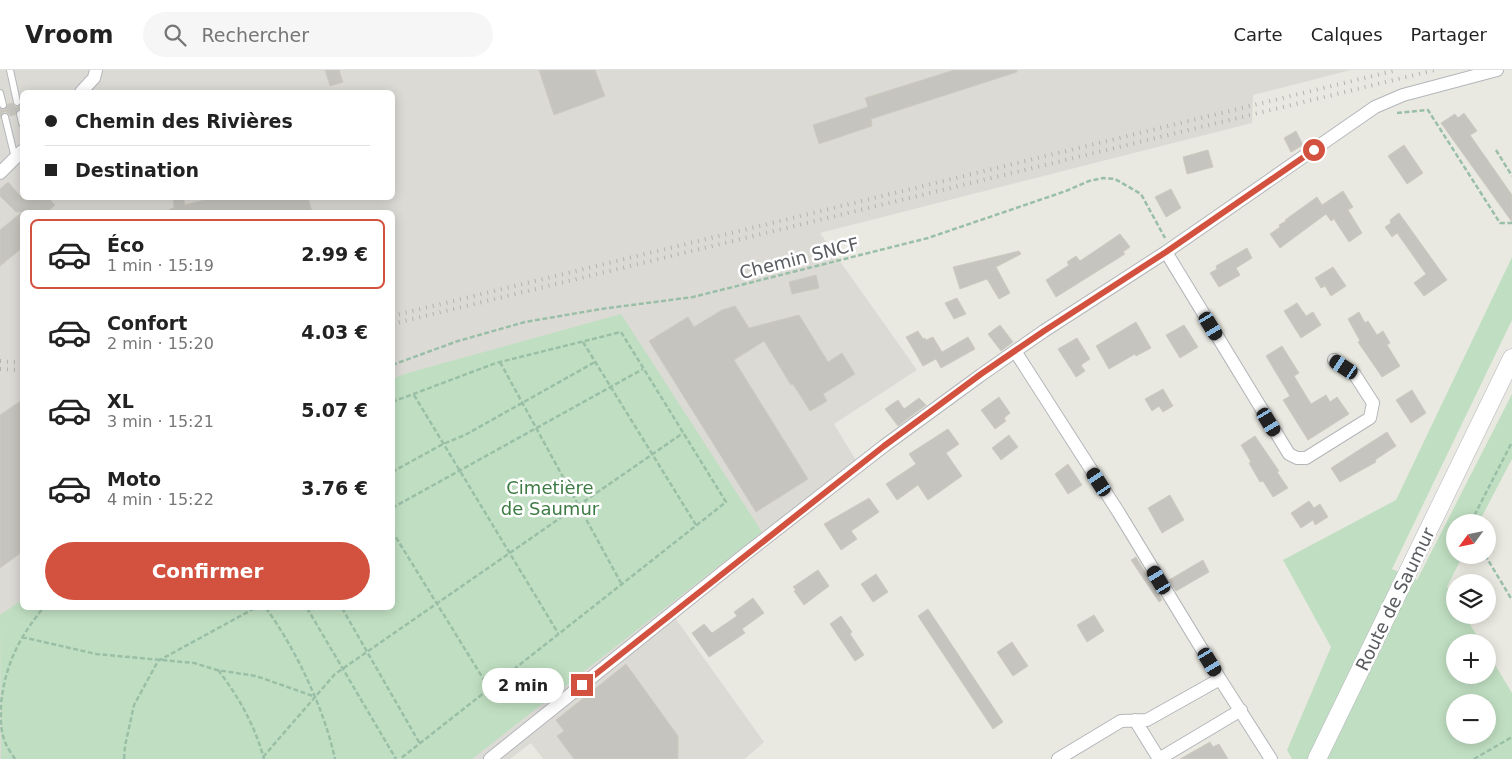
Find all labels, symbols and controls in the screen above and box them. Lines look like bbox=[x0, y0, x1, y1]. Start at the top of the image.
search box bbox=[143, 12, 493, 57]
text: Vroom bbox=[25, 21, 113, 49]
icon: search bbox=[161, 21, 189, 49]
text: Rechercher bbox=[201, 24, 309, 46]
text: Carte bbox=[1234, 24, 1283, 45]
text: Calques bbox=[1311, 24, 1383, 45]
text: Partager bbox=[1411, 24, 1487, 45]
text: Chemin des Rivières bbox=[75, 110, 293, 132]
route start bbox=[1303, 139, 1325, 161]
text: Destination bbox=[75, 159, 199, 181]
icon: car bbox=[47, 232, 92, 277]
street label: Chemin SNCF bbox=[737, 233, 861, 283]
text: Éco bbox=[107, 234, 144, 256]
text: 2.99 € bbox=[301, 243, 368, 265]
text: 1 min · 15:19 bbox=[107, 256, 214, 275]
car bbox=[1196, 309, 1225, 343]
icon: car bbox=[47, 310, 92, 355]
text: Confort bbox=[107, 312, 187, 334]
text: 4.03 € bbox=[301, 321, 368, 343]
text: 2 min · 15:20 bbox=[107, 334, 214, 353]
car bbox=[1327, 352, 1360, 382]
icon: car bbox=[47, 388, 92, 433]
text: XL bbox=[107, 390, 134, 412]
text: 5.07 € bbox=[301, 399, 368, 421]
car bbox=[1254, 405, 1283, 439]
text: 3 min · 15:21 bbox=[107, 412, 214, 431]
car bbox=[1084, 465, 1113, 499]
icon: car bbox=[47, 466, 92, 511]
text: Moto bbox=[107, 468, 161, 490]
text: 3.76 € bbox=[301, 477, 368, 499]
park label: Cimetière de Saumur bbox=[501, 477, 600, 519]
text: 4 min · 15:22 bbox=[107, 490, 214, 509]
north arrow bbox=[1446, 514, 1496, 564]
map controls bbox=[1446, 514, 1496, 744]
street label: Route de Saumur bbox=[1351, 524, 1439, 674]
button: Confirmer bbox=[45, 542, 370, 600]
car bbox=[1144, 563, 1173, 597]
button: layers bbox=[1446, 574, 1496, 624]
button: + bbox=[1446, 634, 1496, 684]
car bbox=[1195, 645, 1224, 679]
callout: 2 min bbox=[482, 668, 564, 702]
route end bbox=[571, 674, 593, 696]
text: 2 min bbox=[498, 676, 548, 695]
button: − bbox=[1446, 694, 1496, 744]

